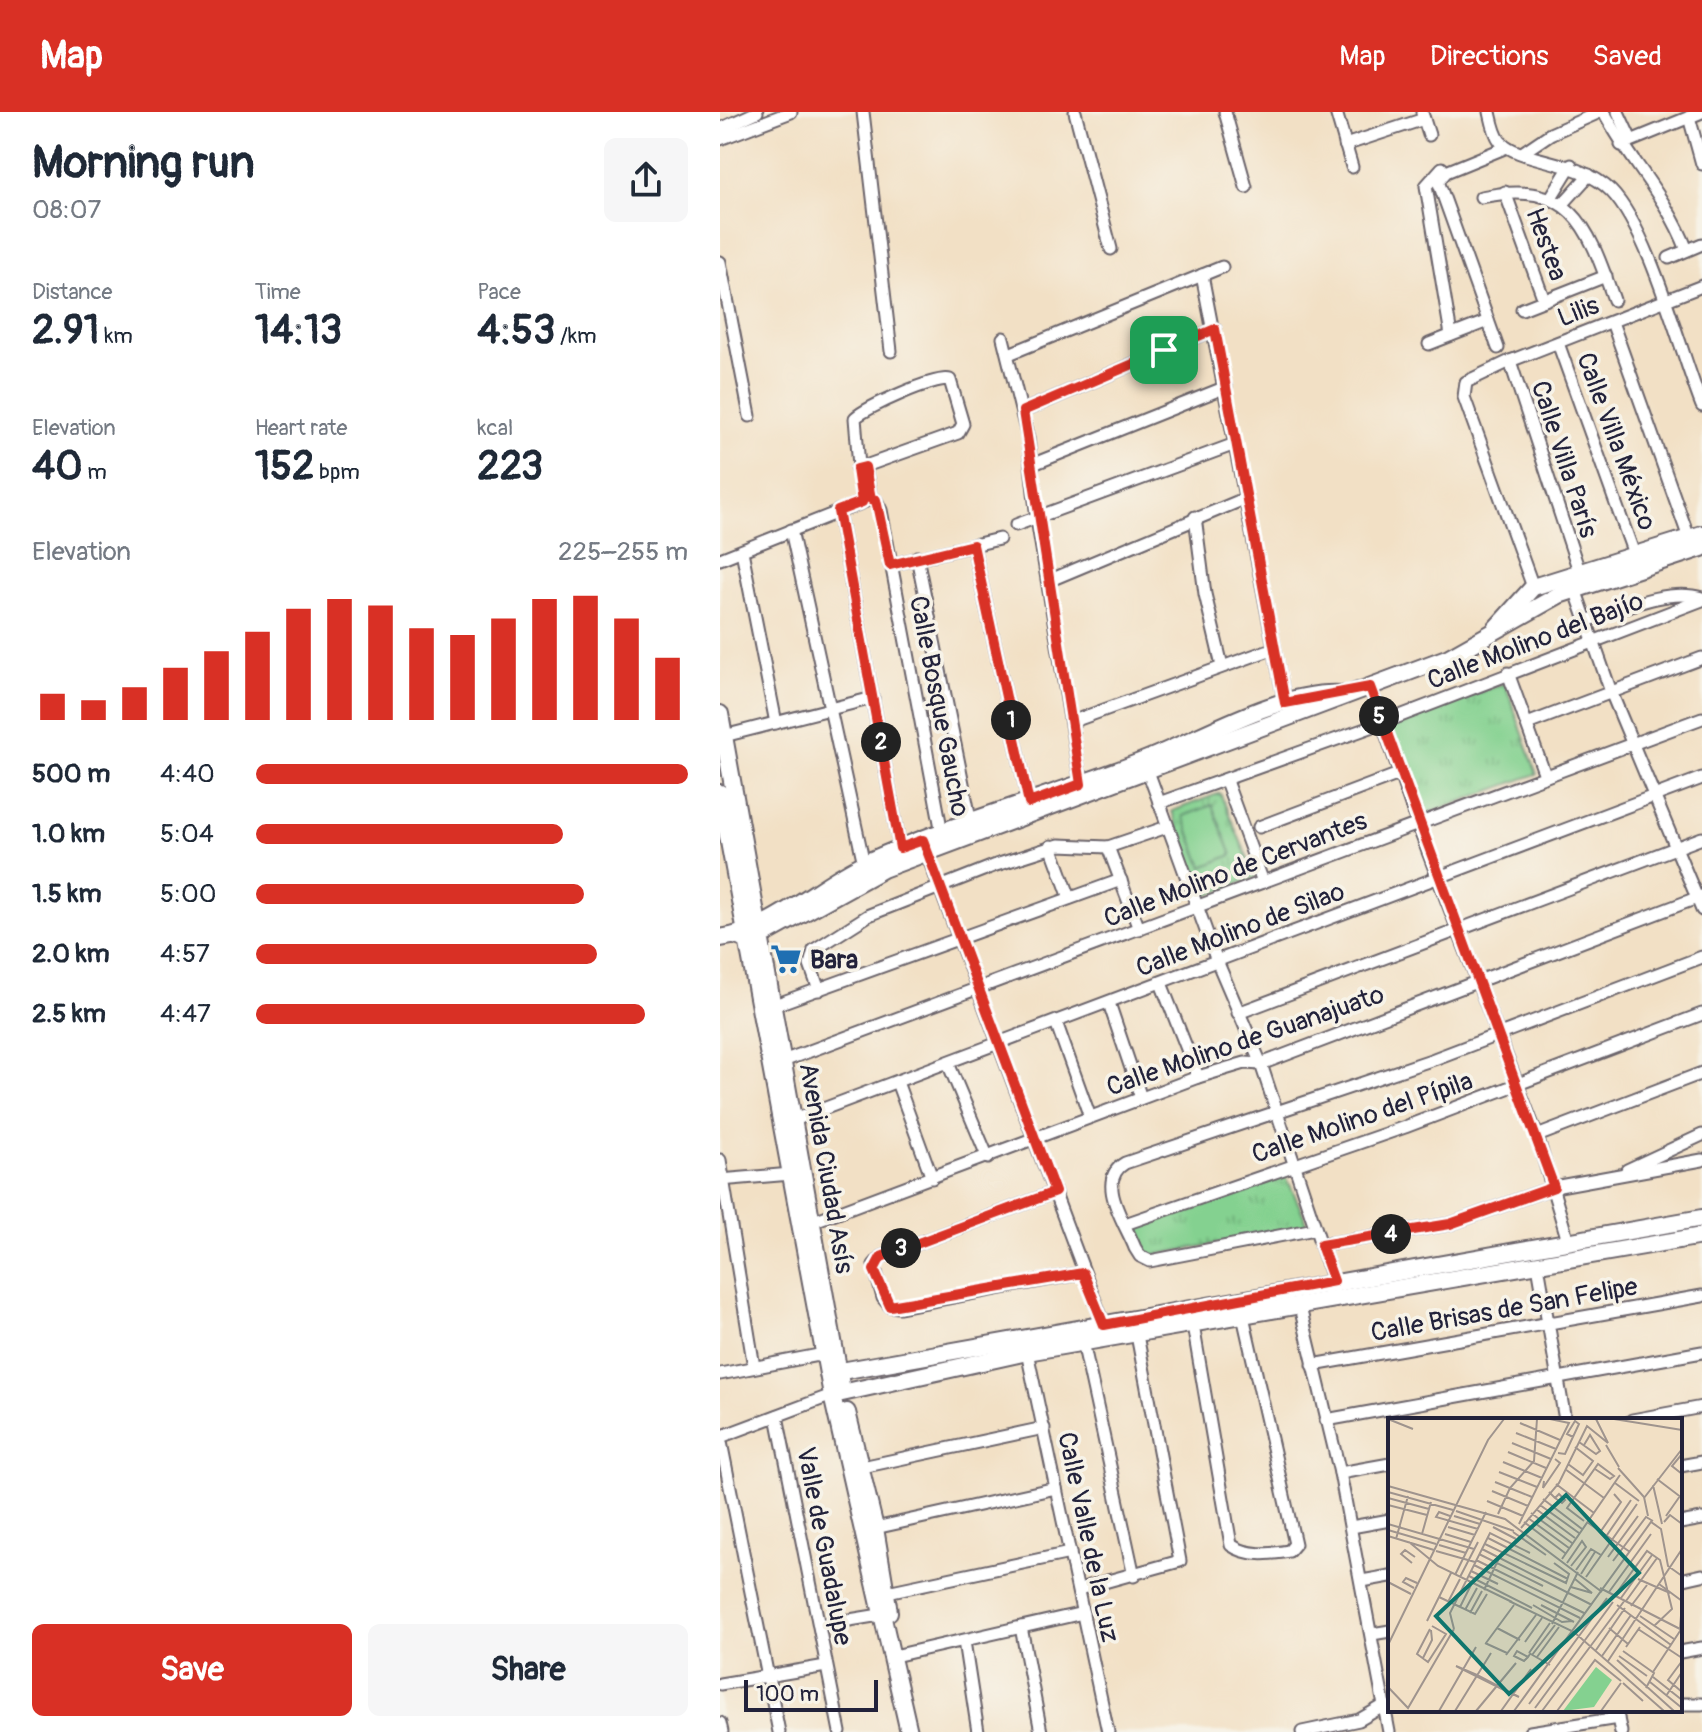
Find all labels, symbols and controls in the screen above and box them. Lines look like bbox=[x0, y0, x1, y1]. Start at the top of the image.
text: Map bbox=[40, 32, 103, 80]
text: Map bbox=[1339, 39, 1386, 74]
text: Directions bbox=[1430, 39, 1549, 74]
text: Saved bbox=[1593, 39, 1662, 74]
text: Morning run bbox=[32, 136, 255, 191]
button: share bbox=[604, 138, 688, 222]
text: 08:07 bbox=[32, 194, 101, 226]
street label: Hestea bbox=[1518, 204, 1574, 285]
text: Distance bbox=[32, 278, 112, 306]
text: Time bbox=[255, 278, 301, 306]
text: Pace bbox=[477, 278, 521, 306]
street label: Lilis bbox=[1553, 289, 1604, 334]
text: 2.91 bbox=[32, 306, 99, 355]
text: 14:13 bbox=[255, 306, 342, 355]
text: 4:53 bbox=[477, 306, 555, 355]
pin bbox=[1130, 316, 1198, 384]
text: km bbox=[99, 322, 133, 350]
text: /km bbox=[555, 322, 597, 350]
icon: arrive bbox=[1142, 328, 1186, 372]
street label: Calle Villa México bbox=[1569, 348, 1663, 535]
street label: Calle Villa París bbox=[1524, 377, 1605, 542]
text: Elevation bbox=[32, 414, 116, 442]
text: Heart rate bbox=[255, 414, 347, 442]
text: kcal bbox=[477, 414, 513, 442]
text: 40 bbox=[32, 442, 83, 491]
text: 152 bbox=[255, 442, 314, 491]
text: 223 bbox=[477, 442, 543, 491]
text: m bbox=[83, 458, 107, 486]
text: bpm bbox=[314, 458, 360, 486]
text: Elevation bbox=[32, 536, 131, 568]
text: 225–255 m bbox=[558, 536, 688, 568]
street label: Calle Molino del Bajío bbox=[1423, 585, 1648, 697]
street label: Calle Bosque Gaucho bbox=[902, 593, 976, 819]
pin: 5 bbox=[1359, 696, 1399, 736]
pin: 1 bbox=[991, 700, 1031, 740]
text: 5 bbox=[1373, 702, 1385, 730]
text: 1 bbox=[1007, 706, 1015, 734]
pin: 2 bbox=[861, 722, 901, 762]
text: 2 bbox=[875, 728, 887, 756]
text: 500 m bbox=[32, 758, 110, 790]
text: 4:40 bbox=[160, 758, 215, 790]
street label: Calle Molino de Cervantes bbox=[1099, 805, 1372, 935]
text: 1.0 km bbox=[32, 818, 105, 850]
text: 5:04 bbox=[160, 818, 214, 850]
street label: Calle Molino de Silao bbox=[1132, 875, 1349, 984]
text: 1.5 km bbox=[32, 878, 102, 910]
text: 5:00 bbox=[160, 878, 217, 910]
text: 2.0 km bbox=[32, 938, 110, 970]
text: 4:57 bbox=[160, 938, 210, 970]
supermarket icon: Bara bbox=[769, 942, 803, 976]
place label: Bara bbox=[810, 944, 858, 976]
street label: Calle Molino de Guanajuato bbox=[1102, 978, 1388, 1103]
text: 2.5 km bbox=[32, 998, 106, 1030]
text: 4:47 bbox=[160, 998, 211, 1030]
street label: Avenida Ciudad Asís bbox=[792, 1060, 860, 1276]
street label: Calle Molino del Pípila bbox=[1248, 1065, 1477, 1171]
pin: 4 bbox=[1371, 1214, 1411, 1254]
text: 4 bbox=[1385, 1220, 1397, 1248]
pin: 3 bbox=[881, 1228, 921, 1268]
text: 3 bbox=[895, 1234, 907, 1262]
street label: Calle Brisas de San Felipe bbox=[1368, 1271, 1640, 1349]
inset map bbox=[1388, 1418, 1682, 1712]
street label: Calle Valle de la Luz bbox=[1050, 1429, 1126, 1645]
street label: Valle de Guadalupe bbox=[789, 1444, 859, 1648]
button: Save bbox=[32, 1624, 352, 1716]
button: Share bbox=[368, 1624, 688, 1716]
scale bar bbox=[744, 1676, 878, 1712]
text: 100 m bbox=[756, 1680, 819, 1708]

